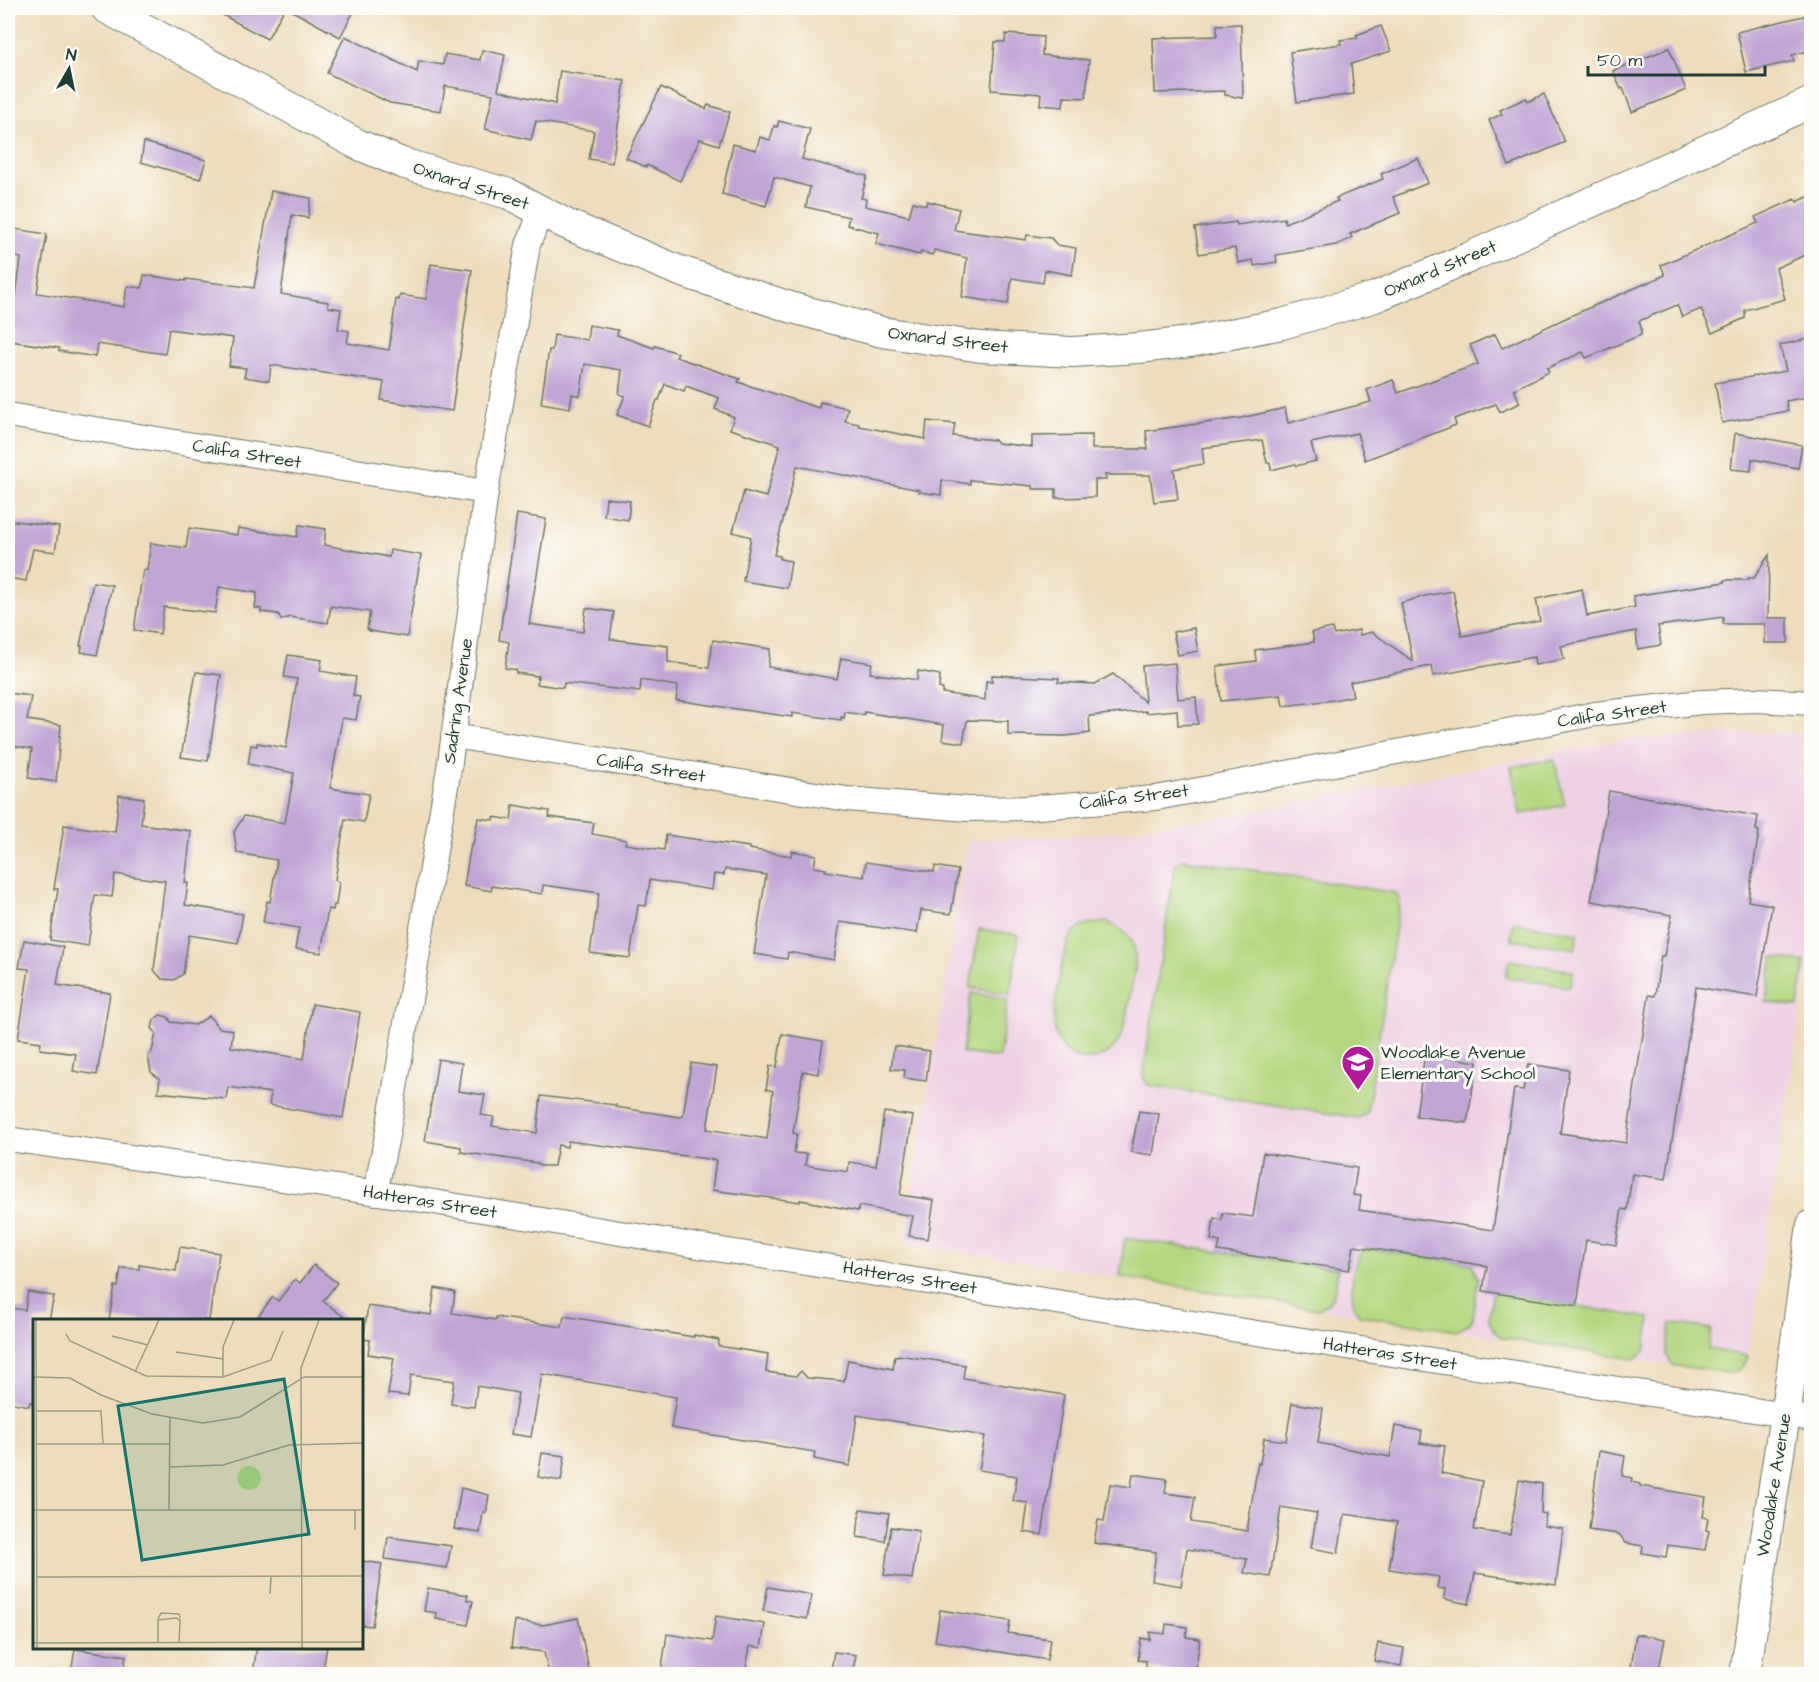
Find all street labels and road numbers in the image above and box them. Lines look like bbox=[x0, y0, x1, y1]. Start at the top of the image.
street label: Oxnard Street bbox=[410, 155, 533, 217]
street label: Oxnard Street bbox=[1380, 234, 1501, 304]
street label: Oxnard Street bbox=[887, 320, 1010, 360]
street label: Califa Street bbox=[191, 433, 304, 475]
street label: Sadring Avenue bbox=[437, 636, 480, 766]
street label: Califa Street bbox=[1556, 694, 1669, 734]
street label: Califa Street bbox=[595, 747, 708, 789]
street label: Califa Street bbox=[1078, 778, 1191, 816]
street label: Hatteras Street bbox=[361, 1179, 499, 1225]
street label: Hatteras Street bbox=[841, 1255, 979, 1301]
street label: Hatteras Street bbox=[1321, 1331, 1459, 1377]
street label: Woodlake Avenue bbox=[1750, 1411, 1798, 1559]

